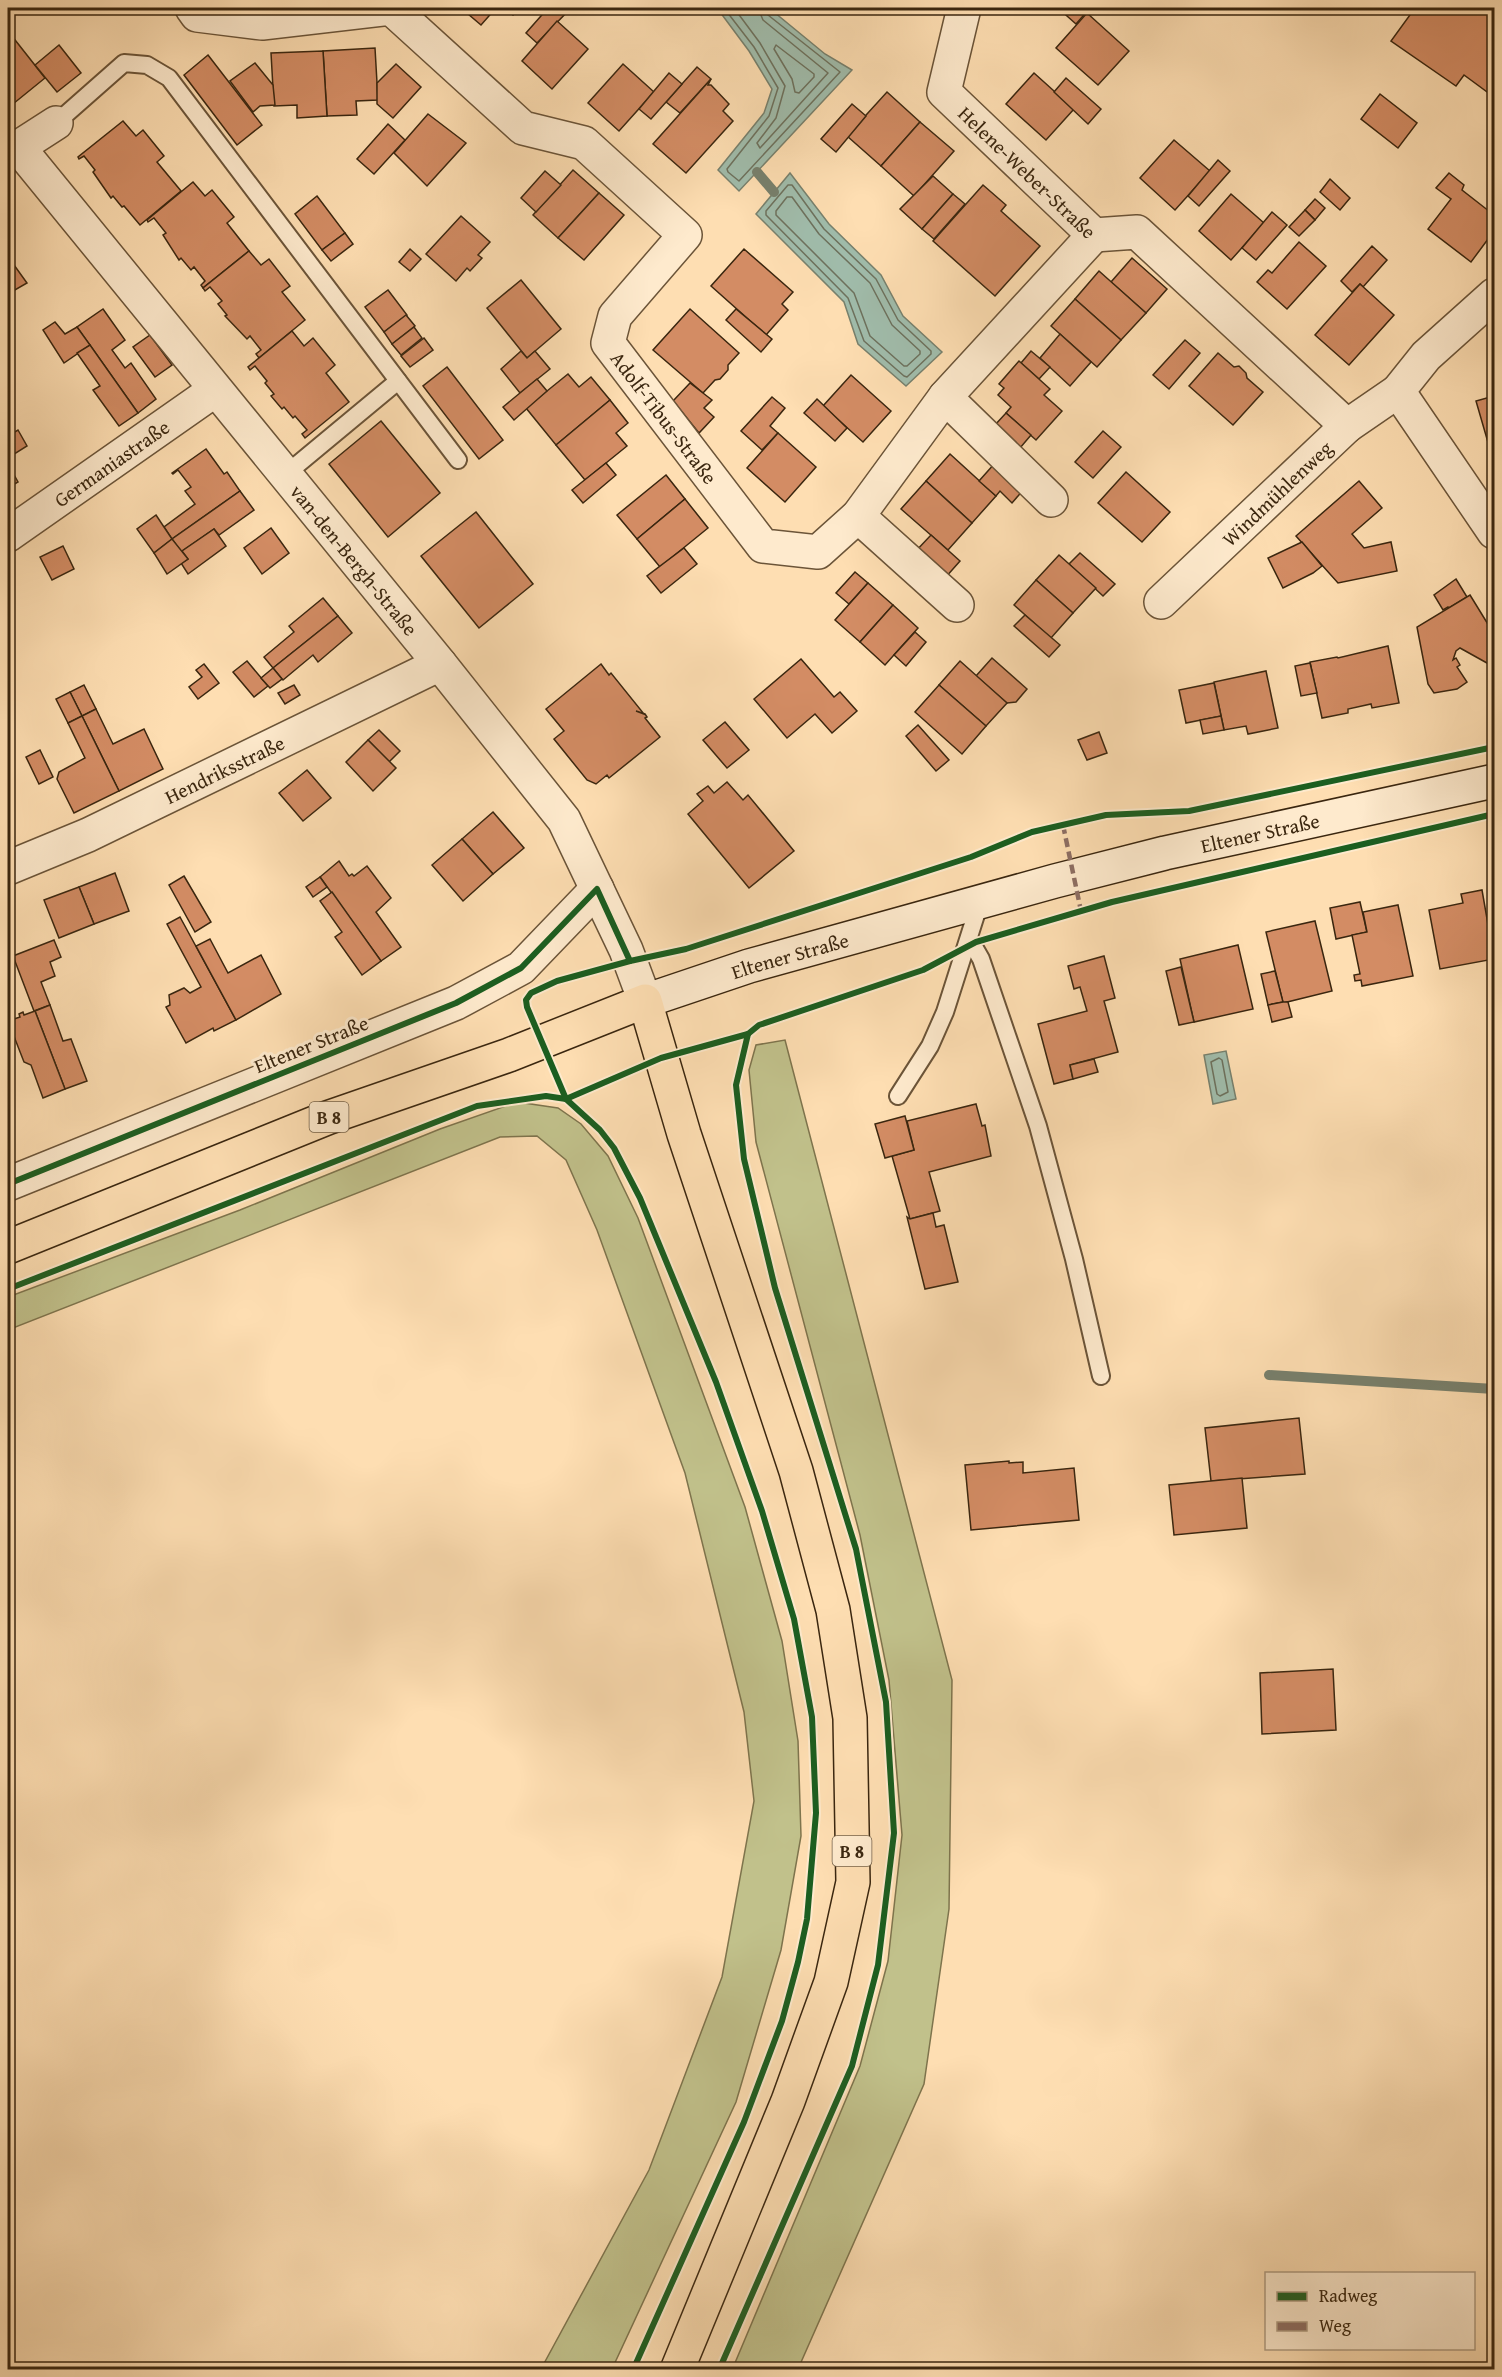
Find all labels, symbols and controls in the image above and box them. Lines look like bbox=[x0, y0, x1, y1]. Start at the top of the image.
street label: Helene-Weber-Straße bbox=[952, 99, 1103, 245]
street label: Adolf-Tibus-Straße bbox=[604, 345, 725, 490]
street label: Germaniastraße bbox=[48, 412, 175, 513]
street label: Windmühlenweg bbox=[1215, 433, 1338, 552]
street label: van-den-Bergh-Straße bbox=[284, 478, 425, 641]
street label: Hendriksstraße bbox=[159, 727, 289, 810]
street label: Eltener Straße bbox=[1198, 805, 1322, 859]
street label: Eltener Straße bbox=[727, 925, 852, 986]
street label: Eltener Straße bbox=[250, 1008, 372, 1080]
road number: B 8 bbox=[310, 1102, 348, 1132]
road number: B 8 bbox=[832, 1836, 872, 1866]
legend bbox=[1265, 2272, 1475, 2350]
text: Radweg bbox=[1319, 2282, 1377, 2309]
text: Weg bbox=[1319, 2312, 1351, 2339]

